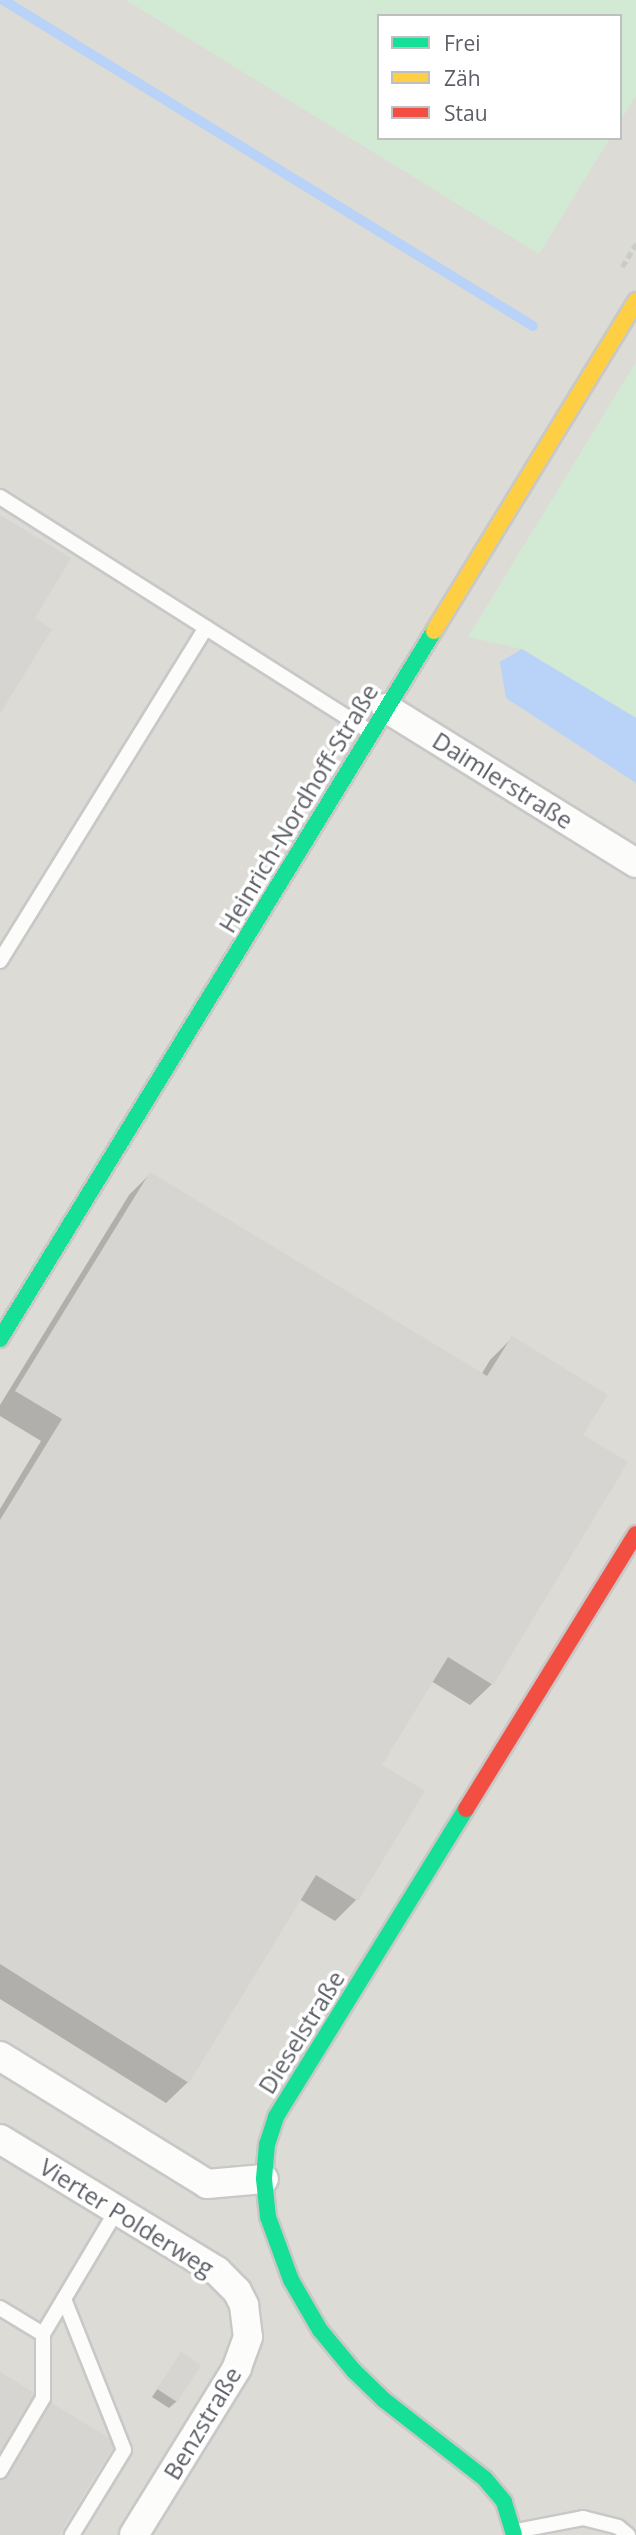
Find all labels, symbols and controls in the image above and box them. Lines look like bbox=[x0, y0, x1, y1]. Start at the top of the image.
legend bbox=[377, 14, 622, 140]
text: Frei bbox=[444, 29, 481, 57]
text: Zäh bbox=[444, 64, 481, 92]
text: Stau bbox=[444, 99, 488, 127]
street label: Heinrich-Nordhoff-Straße bbox=[212, 678, 384, 938]
street label: Daimlerstraße bbox=[428, 725, 578, 835]
street label: Dieselstraße bbox=[252, 1965, 350, 2099]
street label: Vierter Polderweg bbox=[35, 2152, 219, 2282]
street label: Benzstraße bbox=[157, 2361, 247, 2485]

